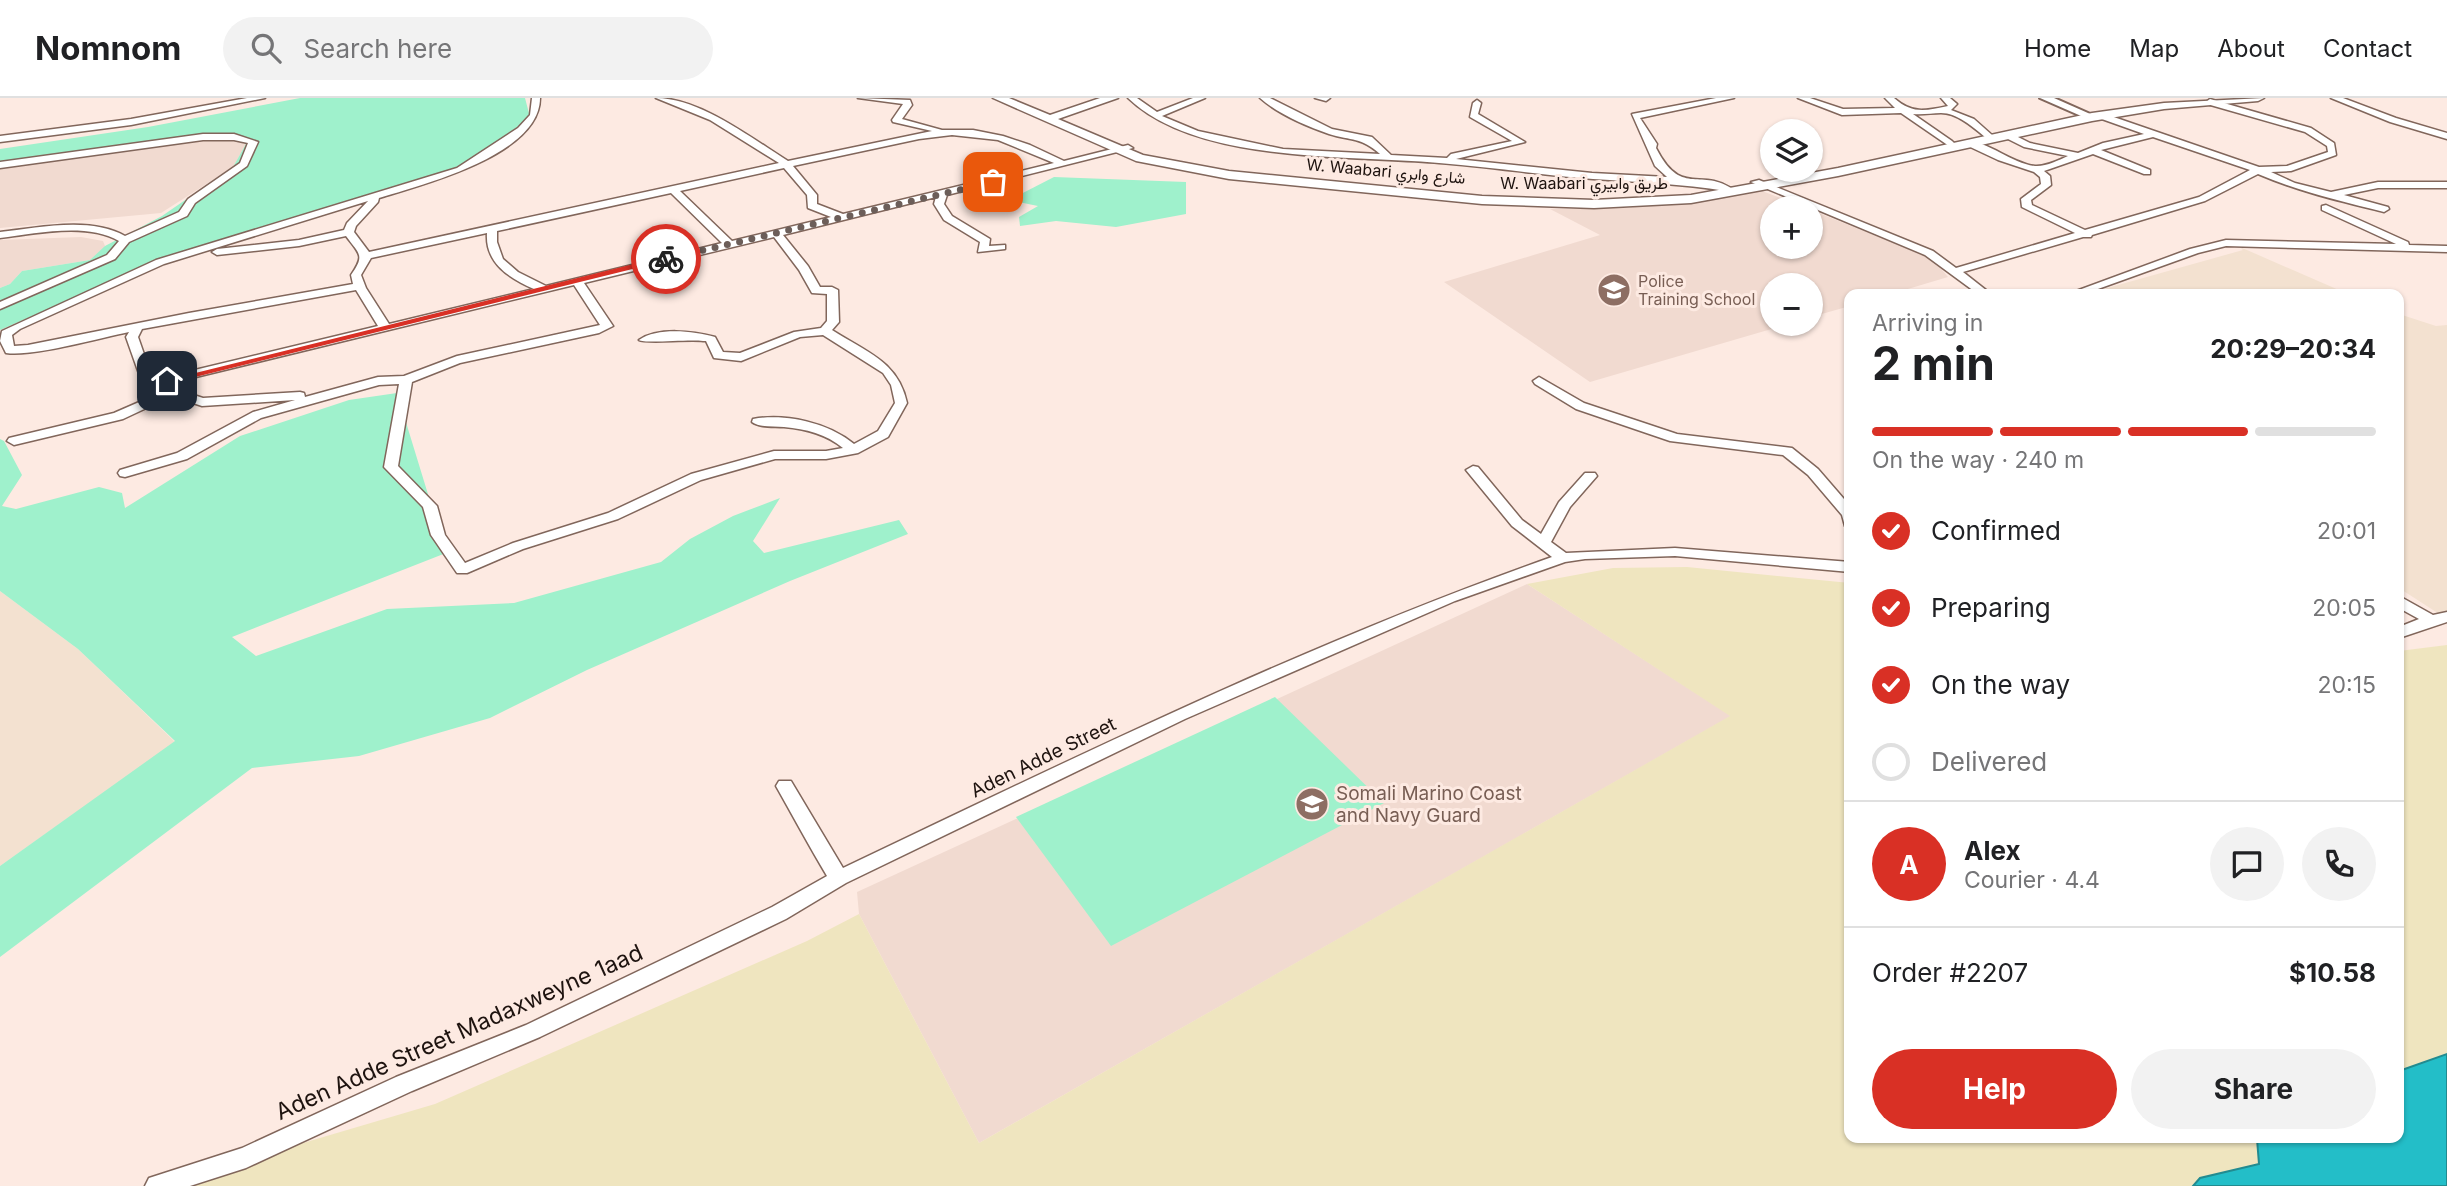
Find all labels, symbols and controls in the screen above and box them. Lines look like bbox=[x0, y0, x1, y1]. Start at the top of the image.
search box bbox=[223, 17, 713, 80]
text: Nomnom bbox=[35, 28, 181, 68]
icon: search bbox=[247, 29, 285, 67]
text: Search here bbox=[303, 33, 452, 64]
text: Home bbox=[2024, 34, 2091, 63]
text: Map bbox=[2129, 34, 2179, 63]
text: About bbox=[2217, 34, 2285, 63]
text: Contact bbox=[2323, 34, 2412, 63]
map controls bbox=[1760, 119, 1823, 336]
button: layers bbox=[1760, 119, 1823, 182]
pin bbox=[963, 152, 1023, 212]
street label: W. Waabari شارع وابري bbox=[1305, 154, 1466, 192]
icon: bag bbox=[974, 163, 1012, 201]
street label: W. Waabari طريق وابيري bbox=[1500, 173, 1668, 197]
button: + bbox=[1760, 196, 1823, 259]
courier bbox=[631, 224, 701, 294]
icon: bike bbox=[647, 240, 685, 278]
school or university icon: Police Training School bbox=[1595, 271, 1633, 309]
place label: Police Training School bbox=[1638, 271, 1755, 309]
button: − bbox=[1760, 273, 1823, 336]
text: Arriving in bbox=[1872, 309, 1983, 337]
text: 20:29–20:34 bbox=[2210, 333, 2376, 364]
text: 2 min bbox=[1872, 335, 1995, 391]
pin bbox=[137, 351, 197, 411]
icon: home bbox=[148, 362, 186, 400]
text: On the way · 240 m bbox=[1872, 446, 2084, 474]
icon: check bbox=[1872, 512, 1910, 550]
text: Confirmed bbox=[1931, 515, 2061, 546]
text: 20:01 bbox=[2317, 517, 2376, 545]
icon: check bbox=[1872, 589, 1910, 627]
text: Preparing bbox=[1931, 592, 2051, 623]
text: 20:05 bbox=[2312, 594, 2376, 622]
icon: check bbox=[1872, 666, 1910, 704]
text: On the way bbox=[1931, 669, 2070, 700]
text: 20:15 bbox=[2318, 671, 2376, 699]
street label: Aden Adde Street bbox=[967, 712, 1120, 803]
text: Delivered bbox=[1931, 746, 2047, 777]
place label: Somali Marino Coast and Navy Guard bbox=[1336, 782, 1522, 827]
school or university icon: Somali Marino Coast and Navy Guard bbox=[1293, 785, 1331, 823]
button: chat bbox=[2210, 827, 2284, 901]
button: phone bbox=[2302, 827, 2376, 901]
text: Alex bbox=[1964, 835, 2021, 866]
text: A bbox=[1899, 849, 1919, 880]
text: Courier · 4.4 bbox=[1964, 866, 2100, 894]
street label: Aden Adde Street Madaxweyne 1aad bbox=[271, 938, 647, 1126]
text: Order #2207 bbox=[1872, 957, 2028, 988]
text: $10.58 bbox=[2289, 957, 2376, 988]
button: Help bbox=[1872, 1049, 2117, 1129]
button: Share bbox=[2131, 1049, 2376, 1129]

